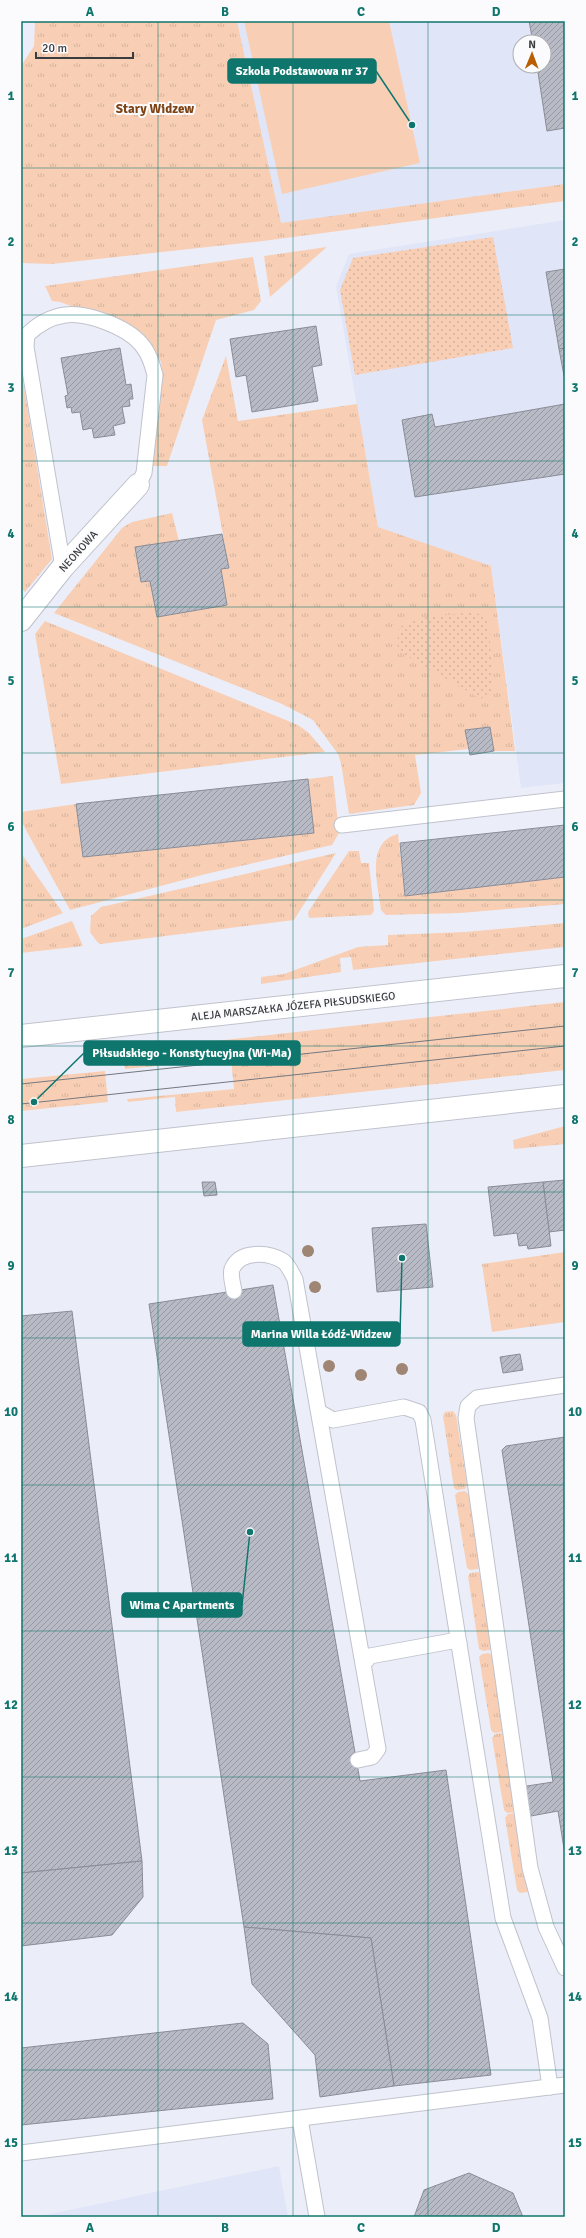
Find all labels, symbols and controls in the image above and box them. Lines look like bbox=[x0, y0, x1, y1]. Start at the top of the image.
text: A bbox=[86, 4, 95, 20]
text: B bbox=[221, 4, 229, 20]
text: C bbox=[357, 4, 365, 20]
text: D bbox=[492, 4, 501, 20]
scale bar bbox=[36, 34, 133, 60]
north arrow bbox=[512, 34, 552, 74]
text: N bbox=[528, 38, 536, 51]
text: 20 m bbox=[42, 41, 67, 56]
callout: Szkola Podstawowa nr 37 bbox=[228, 59, 376, 83]
text: Szkola Podstawowa nr 37 bbox=[236, 64, 369, 79]
text: 1 bbox=[7, 88, 15, 104]
text: 1 bbox=[571, 88, 579, 104]
district label: Stary Widzew bbox=[116, 101, 194, 117]
text: 2 bbox=[7, 234, 15, 250]
text: 2 bbox=[571, 234, 579, 250]
text: 3 bbox=[7, 380, 15, 396]
text: 3 bbox=[571, 380, 579, 396]
text: 4 bbox=[7, 526, 15, 542]
text: 4 bbox=[571, 526, 579, 542]
street label: NEONOWA bbox=[56, 528, 101, 575]
text: 5 bbox=[7, 673, 15, 689]
text: 5 bbox=[571, 673, 579, 689]
text: 6 bbox=[7, 819, 15, 835]
text: 6 bbox=[571, 819, 579, 835]
text: 7 bbox=[7, 965, 15, 981]
text: 7 bbox=[571, 965, 579, 981]
street label: ALEJA MARSZAŁKA JÓZEFA PIŁSUDSKIEGO bbox=[190, 988, 396, 1024]
callout: Piłsudskiego - Konstytucyjna (Wi-Ma) bbox=[84, 1041, 300, 1065]
text: Piłsudskiego - Konstytucyjna (Wi-Ma) bbox=[92, 1046, 292, 1061]
text: 8 bbox=[7, 1112, 15, 1128]
text: 8 bbox=[571, 1112, 579, 1128]
text: 9 bbox=[7, 1258, 15, 1274]
text: 9 bbox=[571, 1258, 579, 1274]
callout: Marina Willa Łódź-Widzew bbox=[243, 1322, 400, 1346]
text: Marina Willa Łódź-Widzew bbox=[251, 1327, 392, 1342]
text: 10 bbox=[4, 1404, 18, 1420]
text: 10 bbox=[568, 1404, 582, 1420]
text: 11 bbox=[4, 1550, 18, 1566]
text: 11 bbox=[568, 1550, 582, 1566]
callout: Wima C Apartments bbox=[122, 1593, 242, 1617]
text: Wima C Apartments bbox=[130, 1598, 235, 1613]
text: 12 bbox=[4, 1697, 18, 1713]
text: 12 bbox=[568, 1697, 582, 1713]
text: 13 bbox=[4, 1843, 18, 1859]
text: 13 bbox=[568, 1843, 582, 1859]
text: 14 bbox=[4, 1989, 18, 2005]
text: 14 bbox=[568, 1989, 582, 2005]
text: 15 bbox=[4, 2135, 18, 2151]
text: 15 bbox=[568, 2135, 582, 2151]
text: A bbox=[86, 2220, 95, 2236]
text: B bbox=[221, 2220, 229, 2236]
text: C bbox=[357, 2220, 365, 2236]
text: D bbox=[492, 2220, 501, 2236]

